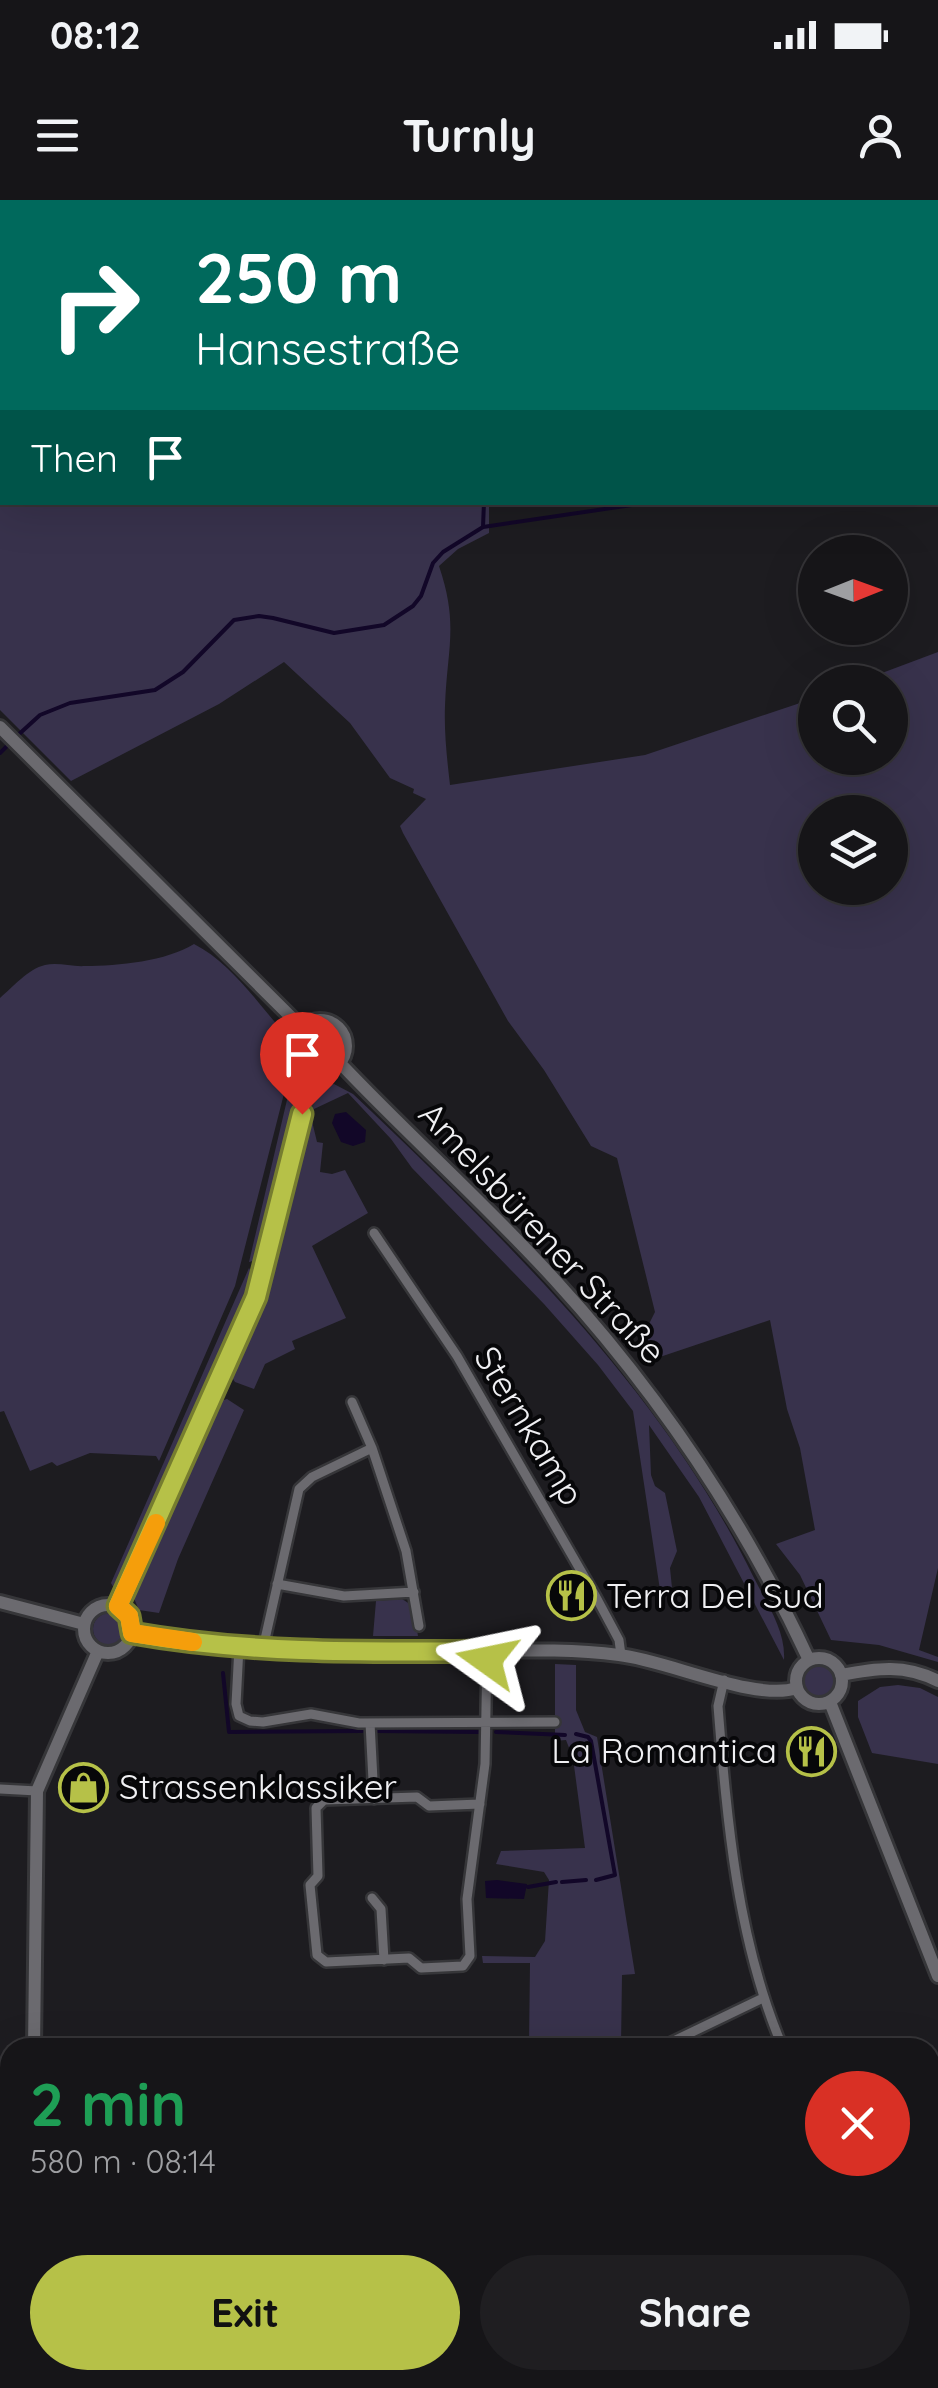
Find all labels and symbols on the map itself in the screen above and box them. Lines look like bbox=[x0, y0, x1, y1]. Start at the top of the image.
north arrow bbox=[798, 535, 908, 645]
pin bbox=[260, 1012, 345, 1115]
street label: Amelsbürener Straße bbox=[410, 1092, 676, 1372]
street label: Sternkamp bbox=[465, 1338, 594, 1513]
restaurant icon: Terra Del Sud bbox=[545, 1570, 597, 1622]
place label: Terra Del Sud bbox=[606, 1573, 824, 1617]
position arrow bbox=[435, 1608, 539, 1712]
restaurant icon: La Romantica bbox=[786, 1725, 838, 1777]
place label: La Romantica bbox=[551, 1728, 777, 1772]
shop icon: Strassenklassiker bbox=[58, 1761, 110, 1813]
place label: Strassenklassiker bbox=[119, 1764, 397, 1808]

